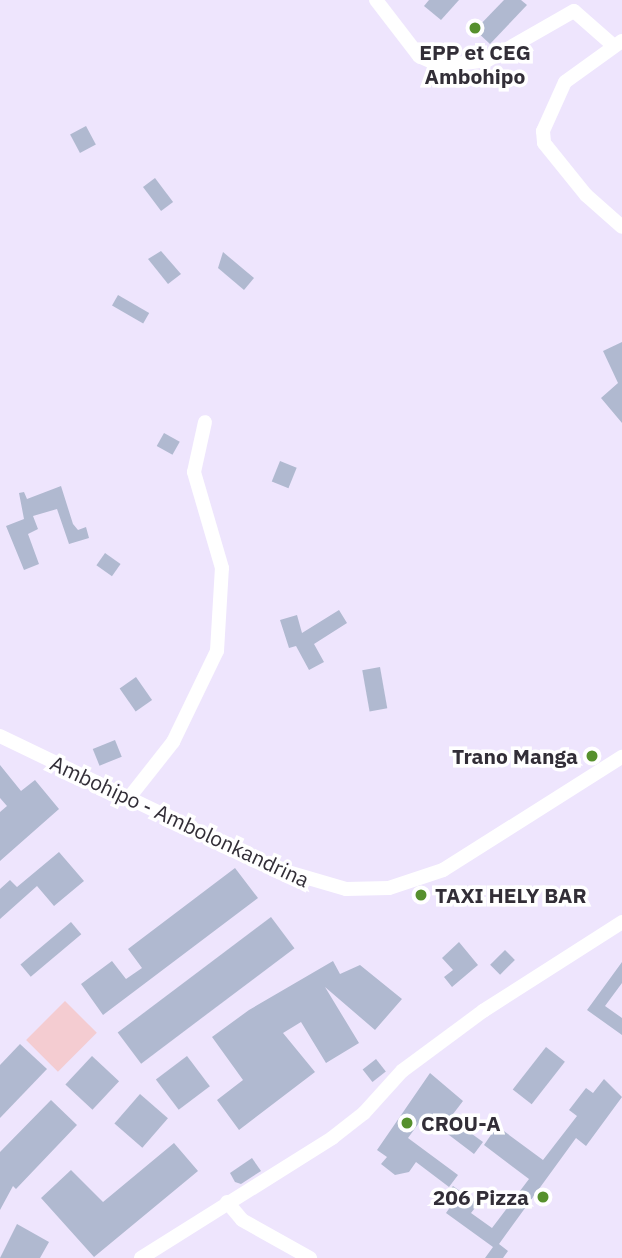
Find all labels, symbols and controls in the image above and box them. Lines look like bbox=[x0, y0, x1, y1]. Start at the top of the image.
marker: EPP et CEG Ambohipo bbox=[467, 20, 483, 36]
place label: EPP et CEG Ambohipo bbox=[419, 39, 531, 89]
place label: Trano Manga bbox=[452, 743, 578, 769]
marker: Trano Manga bbox=[584, 748, 600, 764]
street label: Ambohipo - Ambolonkandrina bbox=[47, 750, 313, 892]
place label: TAXI HELY BAR bbox=[435, 882, 587, 908]
marker: TAXI HELY BAR bbox=[413, 887, 429, 903]
place label: CROU-A bbox=[421, 1110, 501, 1136]
marker: CROU-A bbox=[399, 1115, 415, 1131]
place label: 206 Pizza bbox=[433, 1184, 529, 1210]
marker: 206 Pizza bbox=[535, 1189, 551, 1205]

